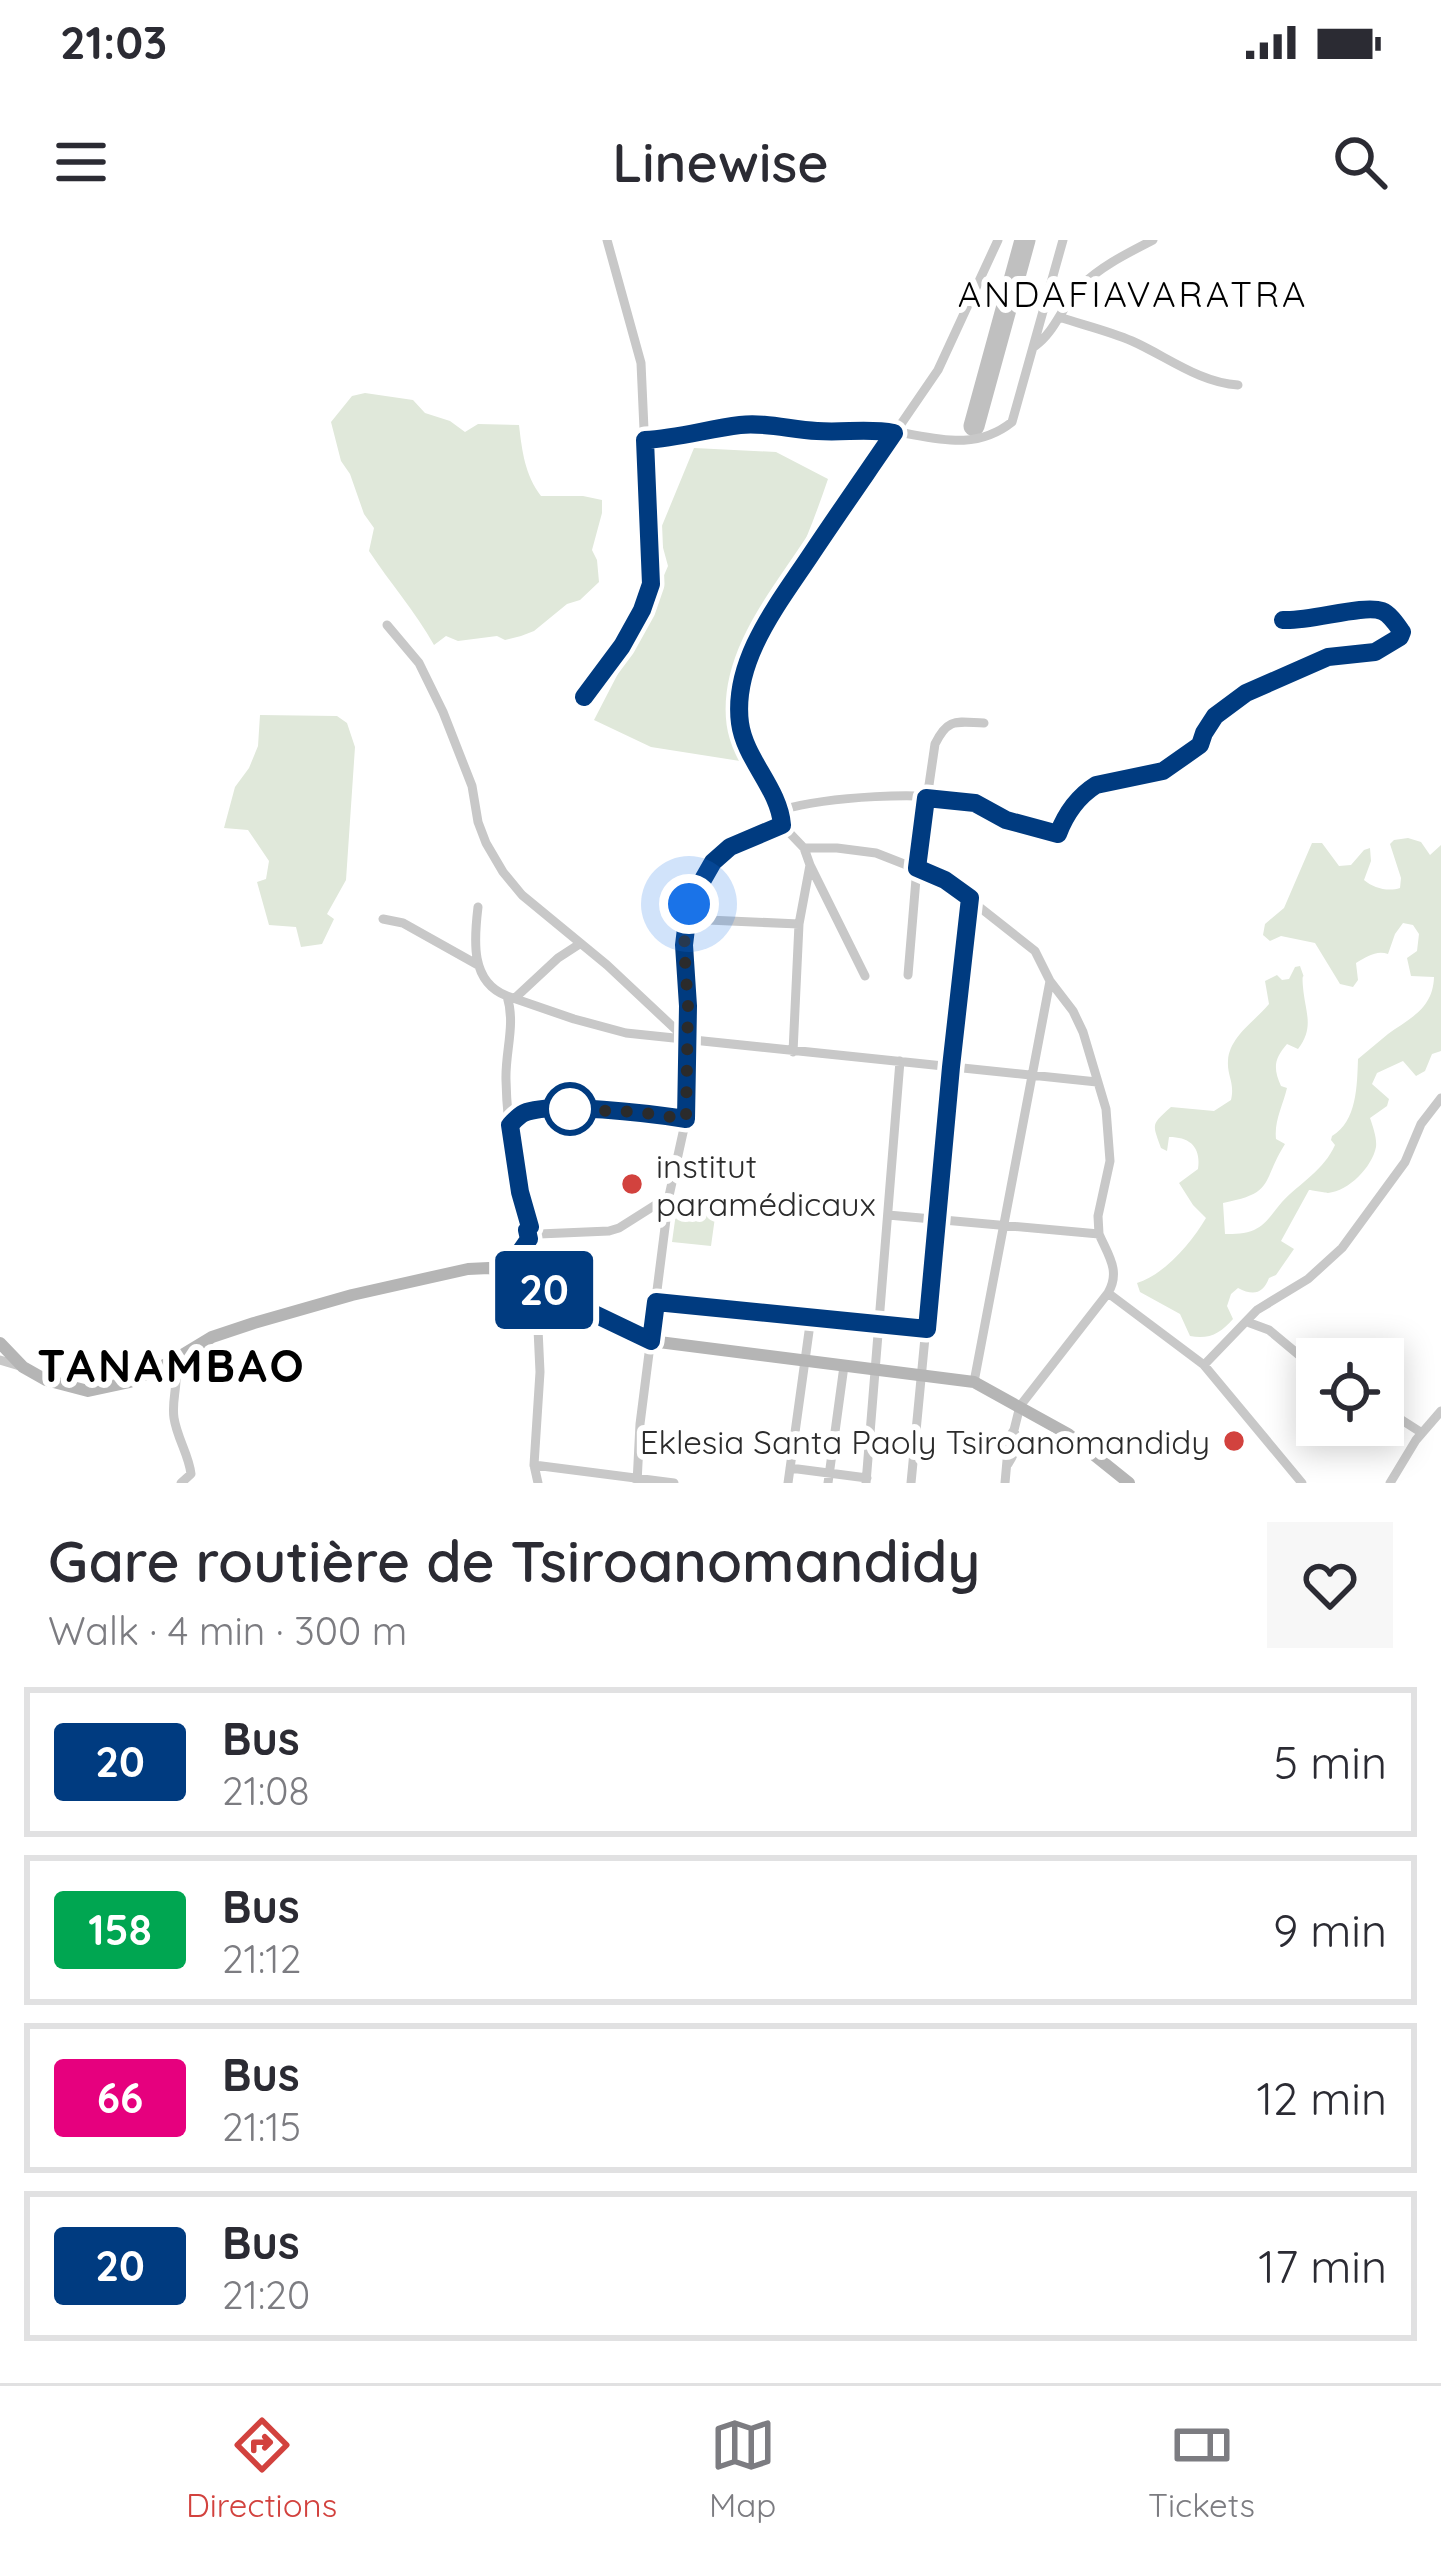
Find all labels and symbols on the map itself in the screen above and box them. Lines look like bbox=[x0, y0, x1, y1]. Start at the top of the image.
district label: ANDAFIAVARATRA bbox=[958, 271, 1308, 316]
your location bbox=[659, 874, 719, 934]
unlabelled marker bbox=[545, 1084, 595, 1134]
place label: institut paramédicaux bbox=[656, 1145, 876, 1224]
marker: institut paramédicaux bbox=[619, 1171, 645, 1197]
line badge: 20 bbox=[490, 1251, 598, 1329]
district label: TANAMBAO bbox=[37, 1337, 307, 1393]
place label: Eklesia Santa Paoly Tsiroanomandidy bbox=[640, 1421, 1210, 1462]
marker: Eklesia Santa Paoly Tsiroanomandidy bbox=[1221, 1428, 1247, 1454]

